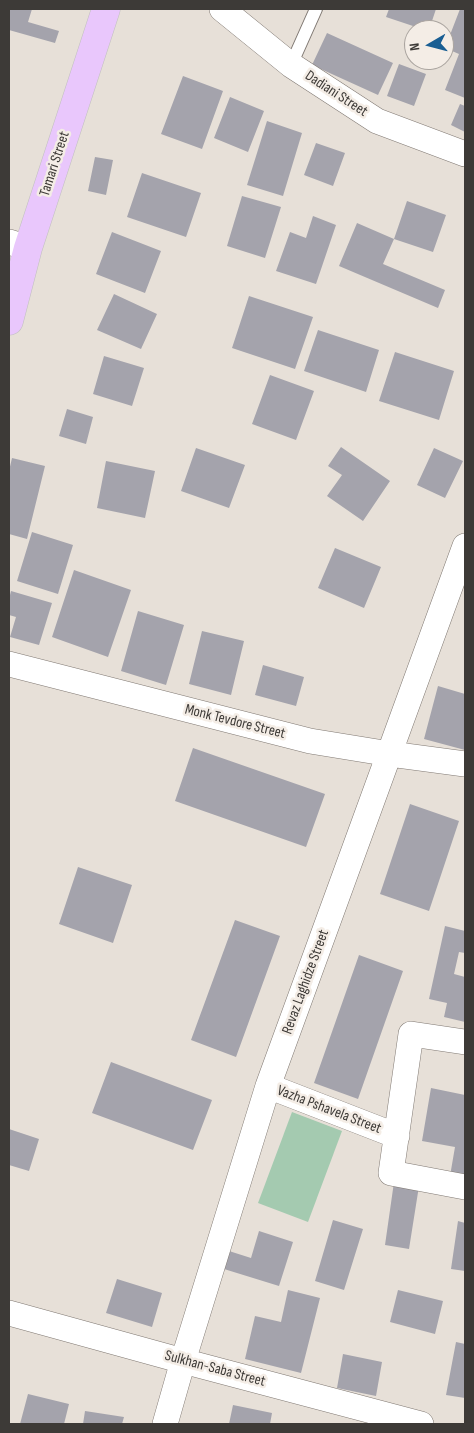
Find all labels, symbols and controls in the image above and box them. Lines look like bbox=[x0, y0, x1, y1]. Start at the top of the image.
north arrow bbox=[404, 20, 454, 70]
text: N bbox=[406, 42, 424, 52]
street label: Dadiani Street bbox=[301, 67, 371, 121]
street label: Tamari Street bbox=[36, 129, 74, 199]
street label: Monk Tevdore Street bbox=[183, 701, 287, 743]
street label: Revaz Laghidze Street bbox=[279, 927, 333, 1037]
street label: Vazha Pshavela Street bbox=[274, 1082, 384, 1138]
street label: Sulkhan-Saba Street bbox=[163, 1347, 267, 1391]

